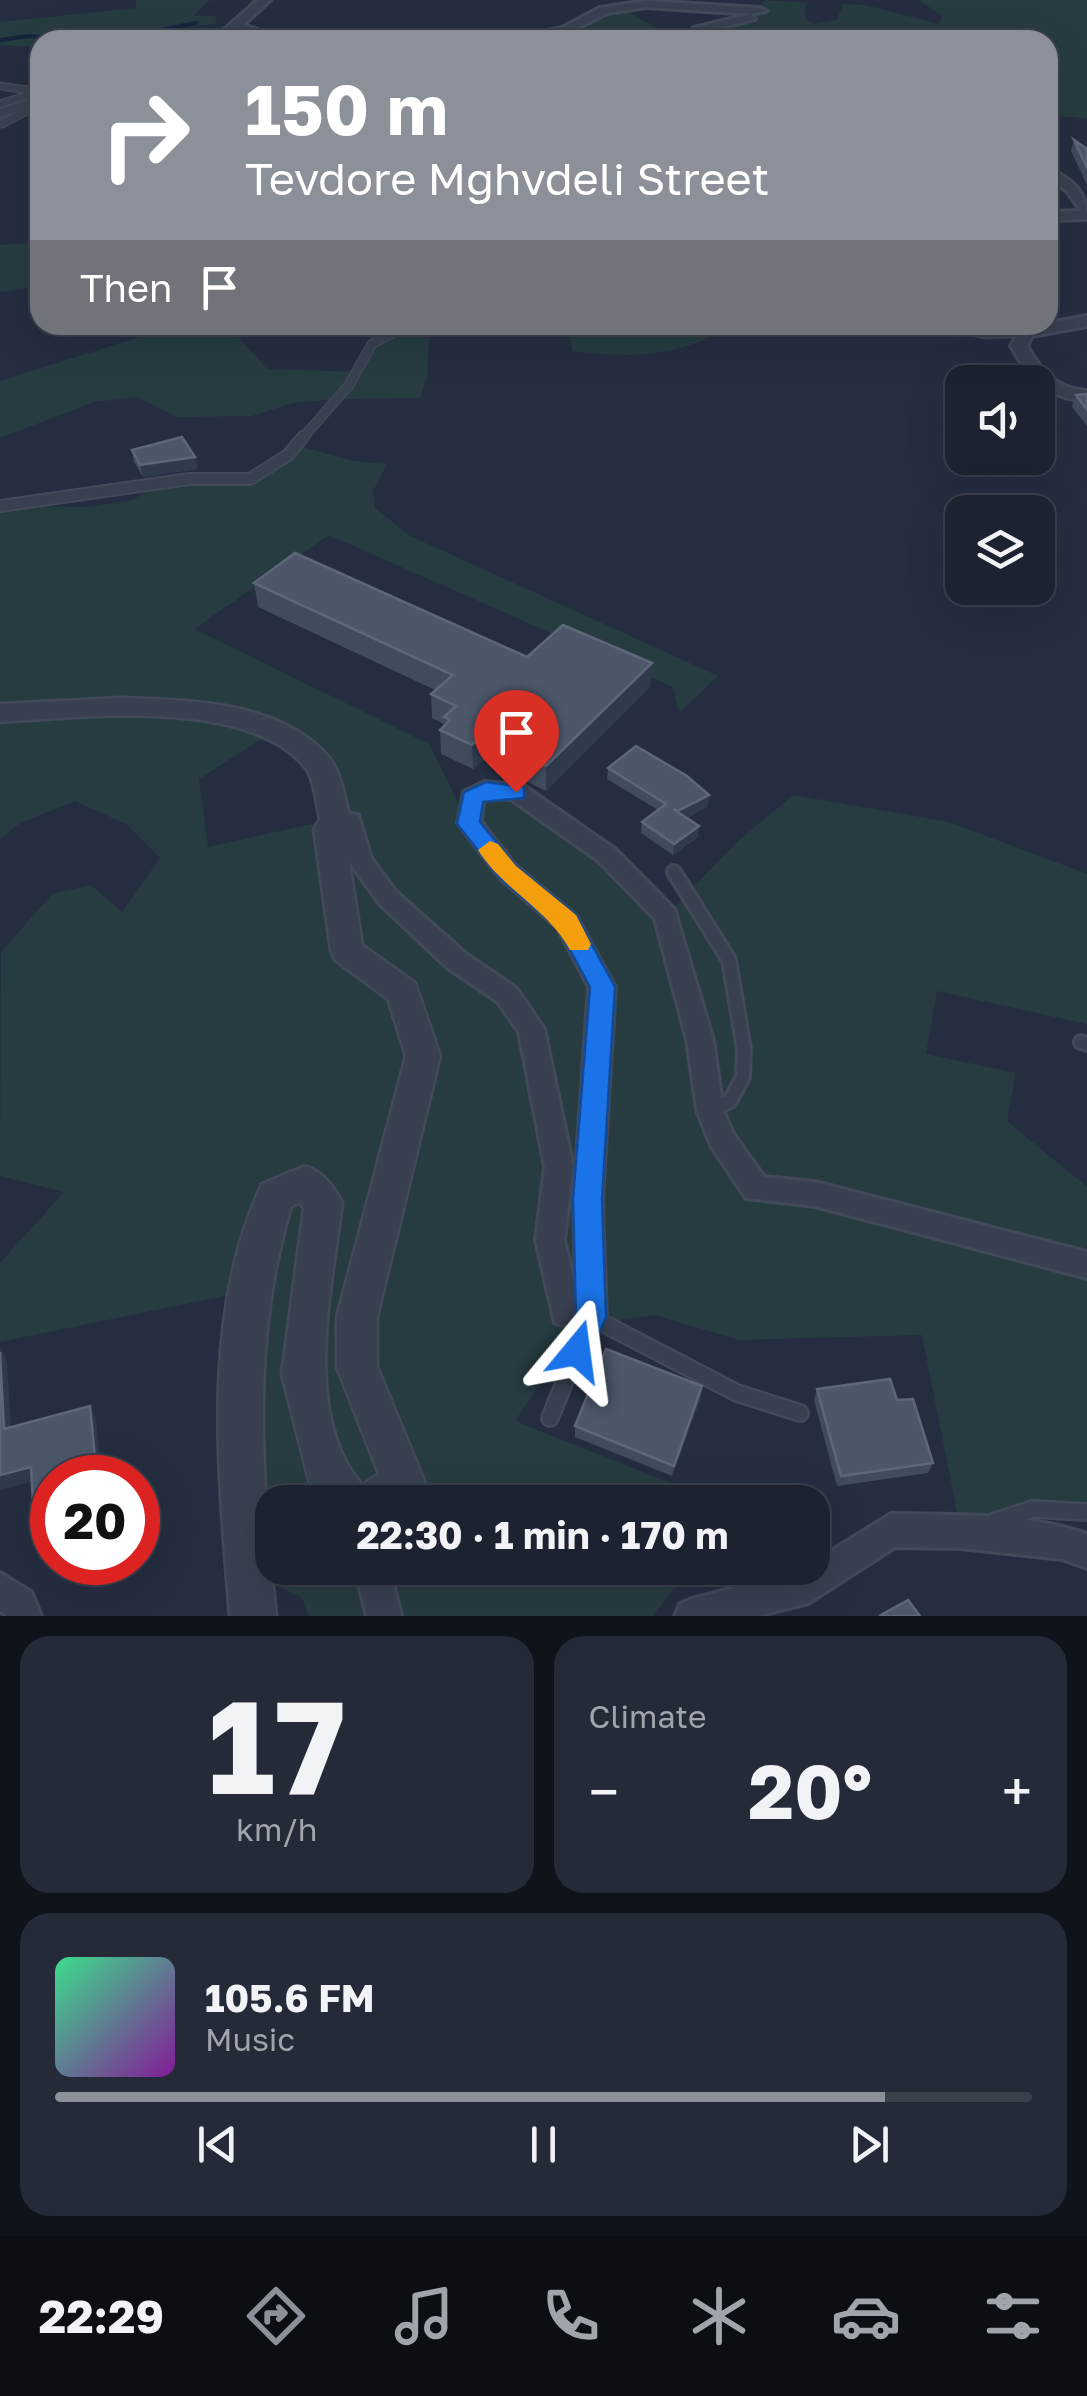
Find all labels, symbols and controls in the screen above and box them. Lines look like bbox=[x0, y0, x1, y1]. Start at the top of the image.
text: 150 m bbox=[245, 66, 448, 150]
icon: right bbox=[80, 70, 210, 200]
text: Tevdore Mghvdeli Street bbox=[245, 151, 770, 205]
icon: arrive bbox=[192, 260, 247, 315]
text: Then bbox=[80, 265, 172, 310]
map controls bbox=[945, 365, 1055, 605]
button: sound bbox=[945, 365, 1055, 475]
button: layers bbox=[945, 495, 1055, 605]
pin bbox=[474, 690, 559, 793]
icon: arrive bbox=[489, 705, 544, 760]
position arrow bbox=[525, 1299, 629, 1403]
speed limit sign: 20 bbox=[30, 1455, 160, 1585]
text: 22:30 · 1 min · 170 m bbox=[356, 1512, 729, 1557]
text: 17 bbox=[208, 1667, 346, 1823]
text: Climate bbox=[589, 1697, 707, 1735]
text: 20° bbox=[748, 1745, 872, 1836]
text: − bbox=[589, 1758, 619, 1824]
text: + bbox=[1002, 1758, 1032, 1824]
text: km/h bbox=[236, 1810, 317, 1848]
text: 105.6 FM bbox=[205, 1975, 375, 2020]
text: Music bbox=[205, 2020, 295, 2058]
icon: previous bbox=[190, 2117, 245, 2172]
icon: pause bbox=[516, 2117, 571, 2172]
icon: next bbox=[842, 2117, 897, 2172]
icon: directions bbox=[241, 2281, 311, 2351]
icon: music bbox=[389, 2281, 459, 2351]
icon: phone bbox=[536, 2281, 606, 2351]
icon: climate bbox=[684, 2281, 754, 2351]
icon: car bbox=[831, 2281, 901, 2351]
icon: filters bbox=[978, 2281, 1048, 2351]
text: 22:29 bbox=[39, 2289, 164, 2343]

